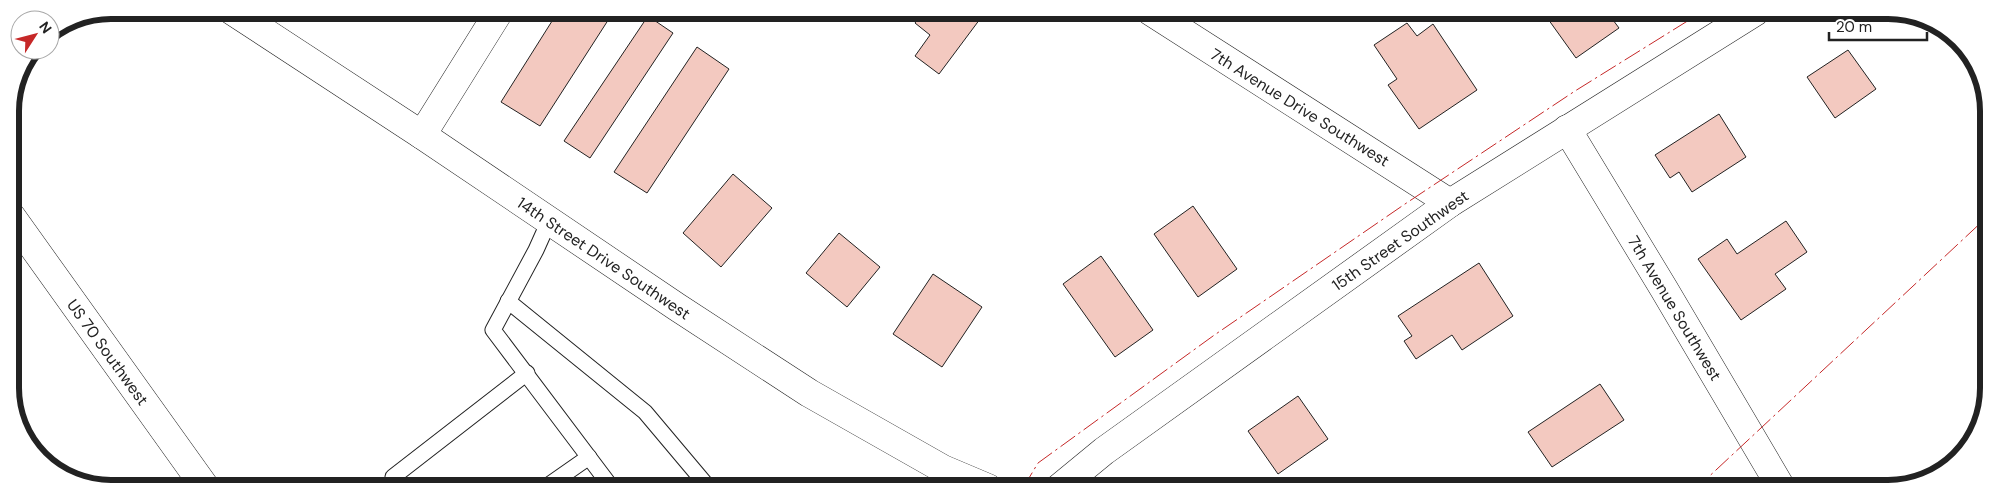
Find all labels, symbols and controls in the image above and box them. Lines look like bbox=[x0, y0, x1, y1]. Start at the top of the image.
north arrow bbox=[10, 10, 60, 60]
scale bar bbox=[1829, 10, 1926, 42]
text: 20 m bbox=[1836, 17, 1872, 37]
text: N bbox=[35, 18, 56, 37]
street label: 7th Avenue Drive Southwest bbox=[1206, 44, 1393, 171]
street label: 15th Street Southwest bbox=[1328, 185, 1473, 296]
street label: 14th Street Drive Southwest bbox=[513, 193, 694, 324]
street label: 7th Avenue Southwest bbox=[1623, 232, 1726, 384]
street label: US 70 Southwest bbox=[62, 295, 153, 409]

